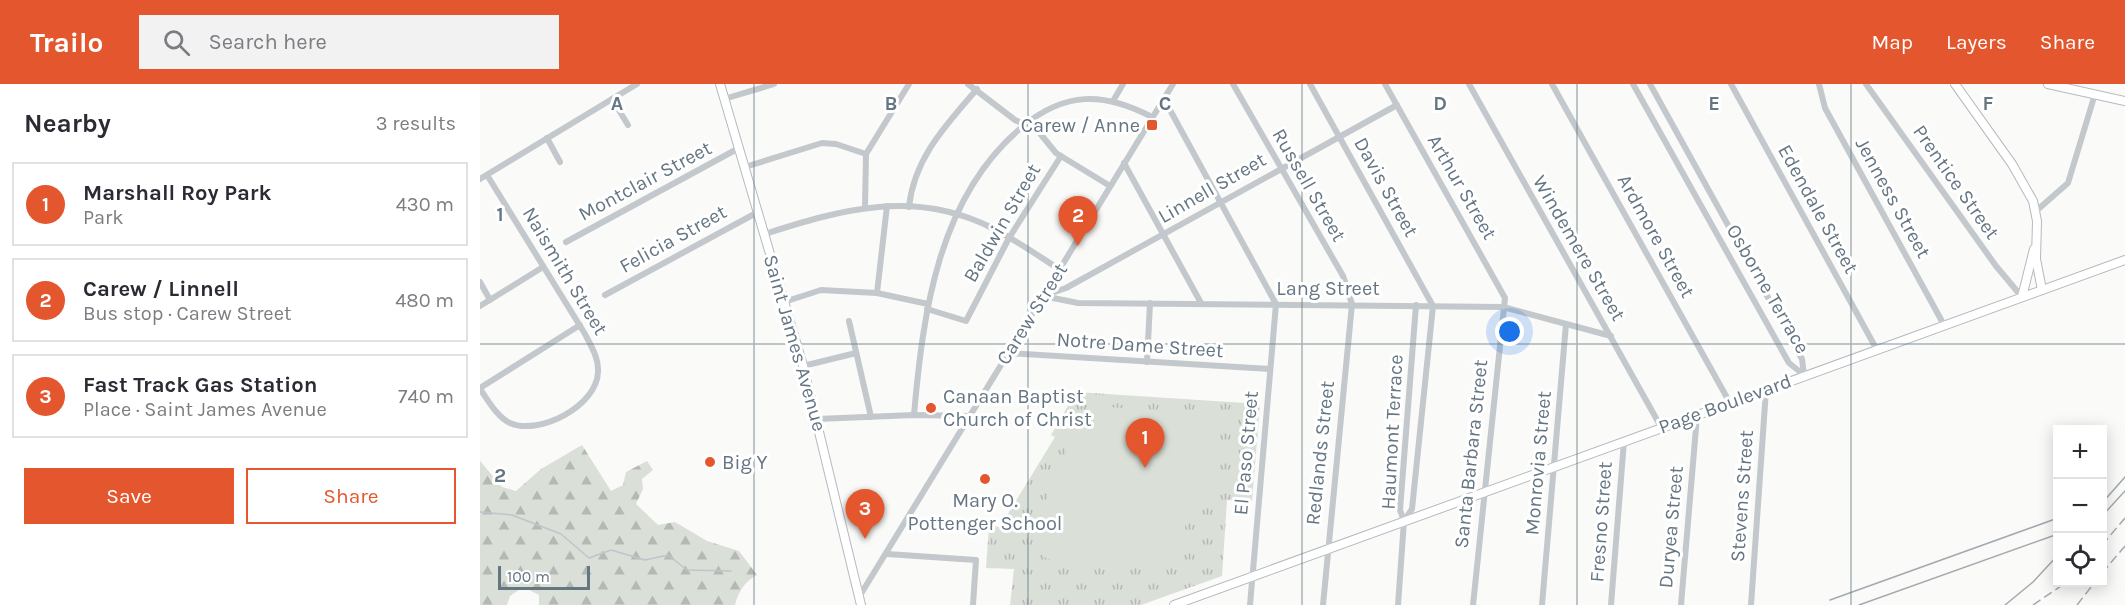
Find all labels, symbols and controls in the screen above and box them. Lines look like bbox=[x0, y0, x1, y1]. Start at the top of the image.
search box bbox=[139, 15, 559, 69]
text: Trailo bbox=[30, 26, 103, 59]
icon: search bbox=[160, 26, 193, 59]
text: Search here bbox=[208, 29, 327, 55]
text: Map bbox=[1871, 30, 1913, 54]
text: Layers bbox=[1946, 30, 2007, 54]
text: Share bbox=[2040, 30, 2095, 54]
text: A bbox=[611, 92, 624, 115]
text: B bbox=[885, 92, 897, 115]
text: C bbox=[1159, 92, 1171, 115]
text: D bbox=[1433, 92, 1447, 115]
text: E bbox=[1708, 92, 1720, 115]
text: F bbox=[1983, 92, 1994, 115]
text: Nearby bbox=[24, 108, 111, 139]
text: 3 results bbox=[376, 112, 456, 135]
place label: Carew / Anne bbox=[1021, 114, 1140, 137]
marker: Carew / Anne bbox=[1145, 118, 1159, 132]
street label: Prentice Street bbox=[1908, 120, 2004, 244]
street label: Russell Street bbox=[1267, 124, 1351, 246]
street label: Arthur Street bbox=[1423, 130, 1502, 244]
street label: Davis Street bbox=[1349, 133, 1423, 241]
street label: Jenness Street bbox=[1851, 134, 1936, 262]
street label: Montclair Street bbox=[575, 136, 716, 226]
street label: Edendale Street bbox=[1773, 141, 1863, 278]
street label: Linnell Street bbox=[1154, 148, 1270, 228]
street label: Baldwin Street bbox=[959, 159, 1045, 286]
street label: Ardmore Street bbox=[1613, 170, 1700, 302]
street label: Windemere Street bbox=[1528, 171, 1630, 325]
text: Marshall Roy Park bbox=[83, 180, 271, 206]
text: 1 bbox=[42, 193, 49, 216]
text: 430 m bbox=[396, 193, 454, 216]
pin: 2 bbox=[1058, 196, 1098, 246]
street label: Felicia Street bbox=[616, 200, 731, 278]
text: 1 bbox=[496, 203, 504, 226]
street label: Naismith Street bbox=[518, 203, 612, 340]
text: Park bbox=[83, 206, 124, 229]
street label: Osborne Terrace bbox=[1722, 220, 1814, 358]
street label: Saint James Avenue bbox=[759, 252, 831, 434]
street label: Carew Street bbox=[992, 259, 1072, 369]
text: Carew / Linnell bbox=[83, 276, 239, 302]
street label: Lang Street bbox=[1276, 277, 1380, 300]
text: 2 bbox=[39, 289, 52, 312]
text: 480 m bbox=[395, 289, 454, 312]
text: Bus stop · Carew Street bbox=[83, 302, 291, 325]
your location bbox=[1495, 317, 1524, 346]
street label: Notre Dame Street bbox=[1056, 328, 1225, 362]
street label: Haumont Terrace bbox=[1376, 354, 1408, 510]
street label: Santa Barbara Street bbox=[1450, 358, 1492, 550]
street label: Page Boulevard bbox=[1655, 369, 1795, 439]
text: Fast Track Gas Station bbox=[83, 372, 317, 398]
street label: Redlands Street bbox=[1301, 379, 1339, 526]
text: 3 bbox=[39, 385, 52, 408]
text: 740 m bbox=[398, 385, 454, 408]
place label: Canaan Baptist Church of Christ bbox=[943, 385, 1092, 431]
street label: El Paso Street bbox=[1229, 389, 1263, 516]
street label: Monrovia Street bbox=[1520, 389, 1556, 536]
text: Place · Saint James Avenue bbox=[83, 398, 327, 421]
marker: Canaan Baptist Church of Christ bbox=[924, 401, 938, 415]
pin: 1 bbox=[1126, 418, 1164, 468]
map controls bbox=[2053, 425, 2107, 587]
button: + bbox=[2053, 425, 2107, 479]
street label: Stevens Street bbox=[1726, 429, 1758, 563]
place label: Big Y bbox=[722, 451, 767, 474]
marker: Big Y bbox=[703, 455, 717, 469]
street label: Fresno Street bbox=[1585, 460, 1617, 583]
text: 2 bbox=[494, 464, 506, 487]
street label: Duryea Street bbox=[1654, 464, 1688, 589]
button: Save bbox=[24, 468, 234, 524]
button: Share bbox=[246, 468, 456, 524]
marker: Mary O. Pottenger School bbox=[978, 472, 992, 486]
button: − bbox=[2053, 479, 2107, 533]
place label: Mary O. Pottenger School bbox=[908, 489, 1062, 535]
pin: 3 bbox=[846, 490, 884, 539]
button: locate bbox=[2053, 533, 2107, 587]
scale bar bbox=[498, 563, 590, 590]
text: 100 m bbox=[507, 567, 550, 586]

